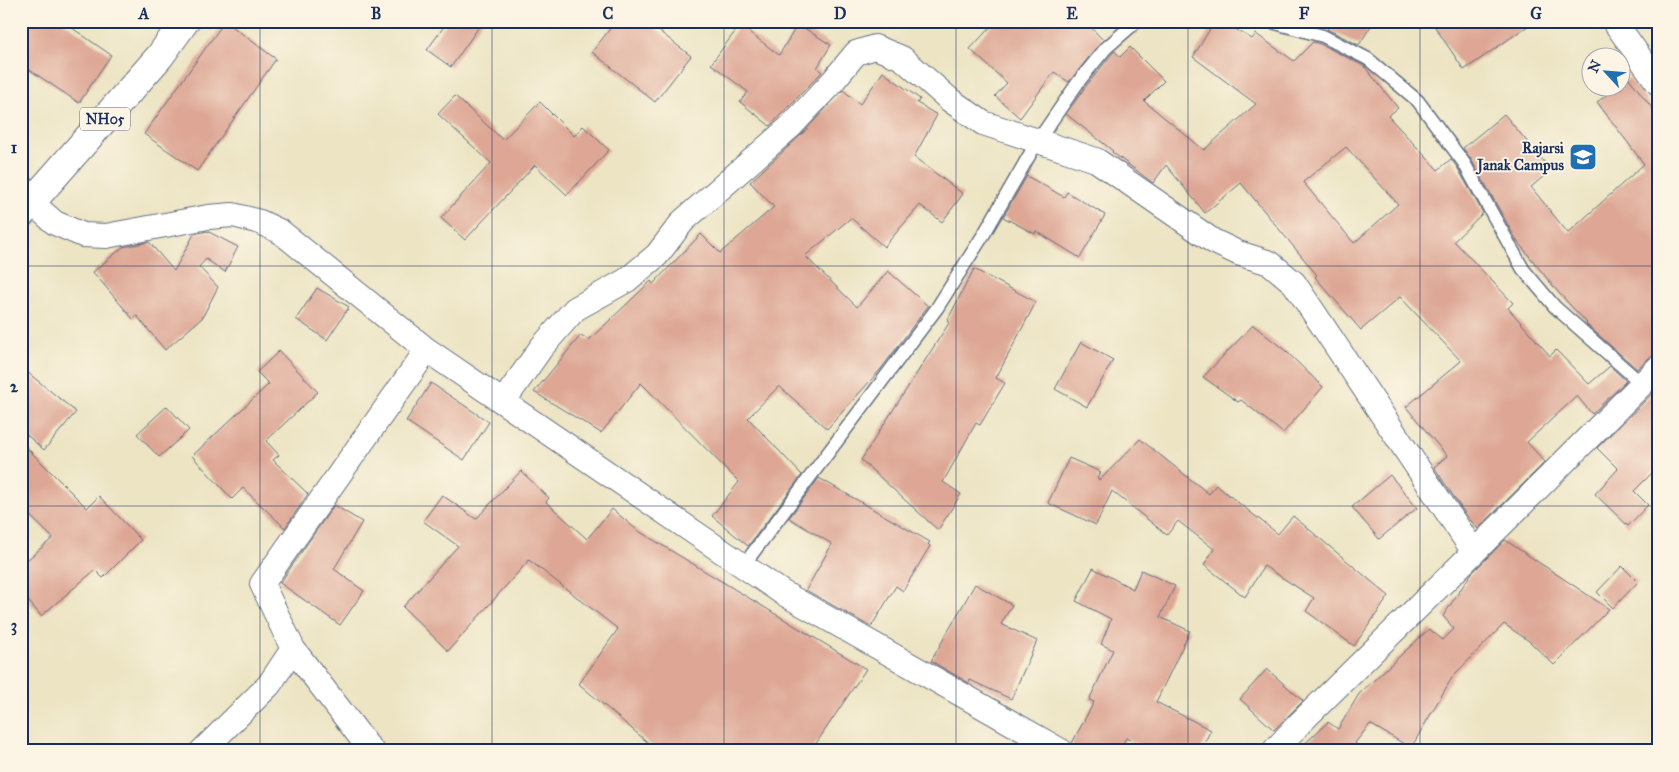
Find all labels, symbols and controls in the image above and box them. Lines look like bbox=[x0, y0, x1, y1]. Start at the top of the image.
text: A bbox=[138, 4, 150, 23]
text: B bbox=[371, 4, 381, 23]
text: C bbox=[603, 4, 614, 23]
text: D bbox=[834, 4, 847, 23]
text: E bbox=[1066, 4, 1078, 23]
text: F bbox=[1299, 4, 1310, 23]
text: G bbox=[1530, 4, 1542, 23]
north arrow bbox=[1582, 48, 1632, 98]
text: N bbox=[1585, 57, 1605, 76]
road number: NH05 bbox=[80, 108, 130, 130]
text: 1 bbox=[11, 138, 18, 157]
place label: Rajarsi Janak Campus bbox=[1475, 139, 1565, 175]
school or university icon: Rajarsi Janak Campus bbox=[1568, 142, 1598, 172]
text: 2 bbox=[10, 377, 19, 396]
text: 3 bbox=[11, 616, 17, 636]

